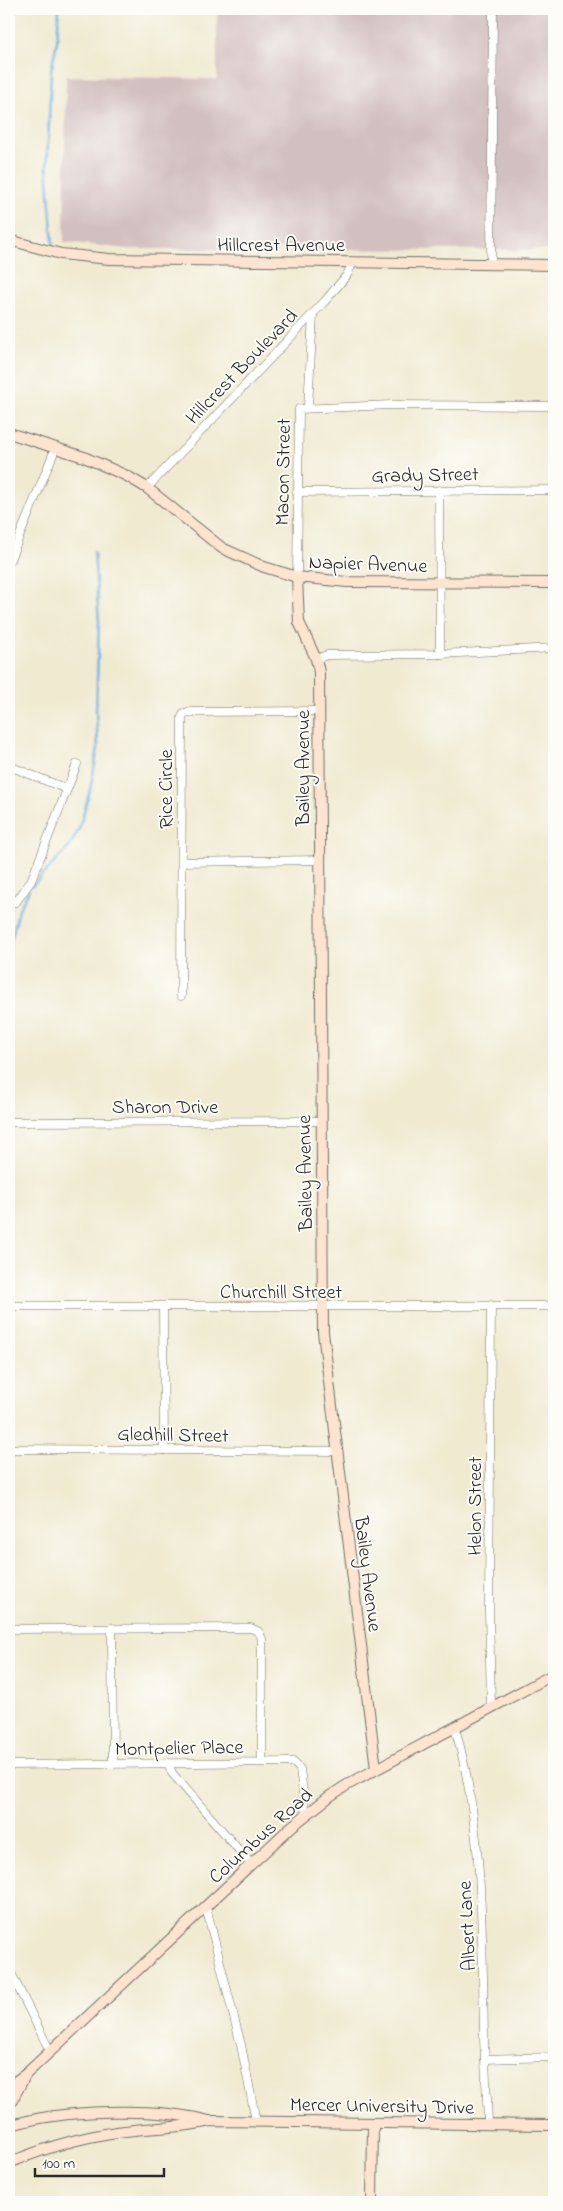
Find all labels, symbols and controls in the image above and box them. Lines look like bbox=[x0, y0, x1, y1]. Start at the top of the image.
street label: Hillcrest Avenue bbox=[217, 232, 345, 261]
street label: Hillcrest Boulevard bbox=[180, 303, 306, 432]
street label: Macon Street bbox=[269, 418, 300, 526]
street label: Grady Street bbox=[371, 461, 479, 492]
street label: Napier Avenue bbox=[308, 549, 428, 582]
street label: Bailey Avenue bbox=[290, 710, 319, 827]
street label: Rice Circle bbox=[153, 749, 182, 829]
street label: Sharon Drive bbox=[112, 1094, 218, 1123]
street label: Bailey Avenue bbox=[291, 1115, 322, 1232]
street label: Churchill Street bbox=[220, 1279, 342, 1308]
street label: Gledhill Street bbox=[117, 1421, 229, 1452]
street label: Helon Street bbox=[462, 1456, 491, 1556]
street label: Bailey Avenue bbox=[345, 1514, 388, 1634]
street label: Montpelier Place bbox=[115, 1734, 244, 1765]
street label: Columbus Road bbox=[203, 1782, 320, 1892]
street label: Albert Lane bbox=[452, 1880, 485, 1972]
street label: Mercer University Drive bbox=[290, 2091, 474, 2124]
scale bar bbox=[35, 2146, 164, 2178]
text: 100 m bbox=[42, 2153, 75, 2175]

